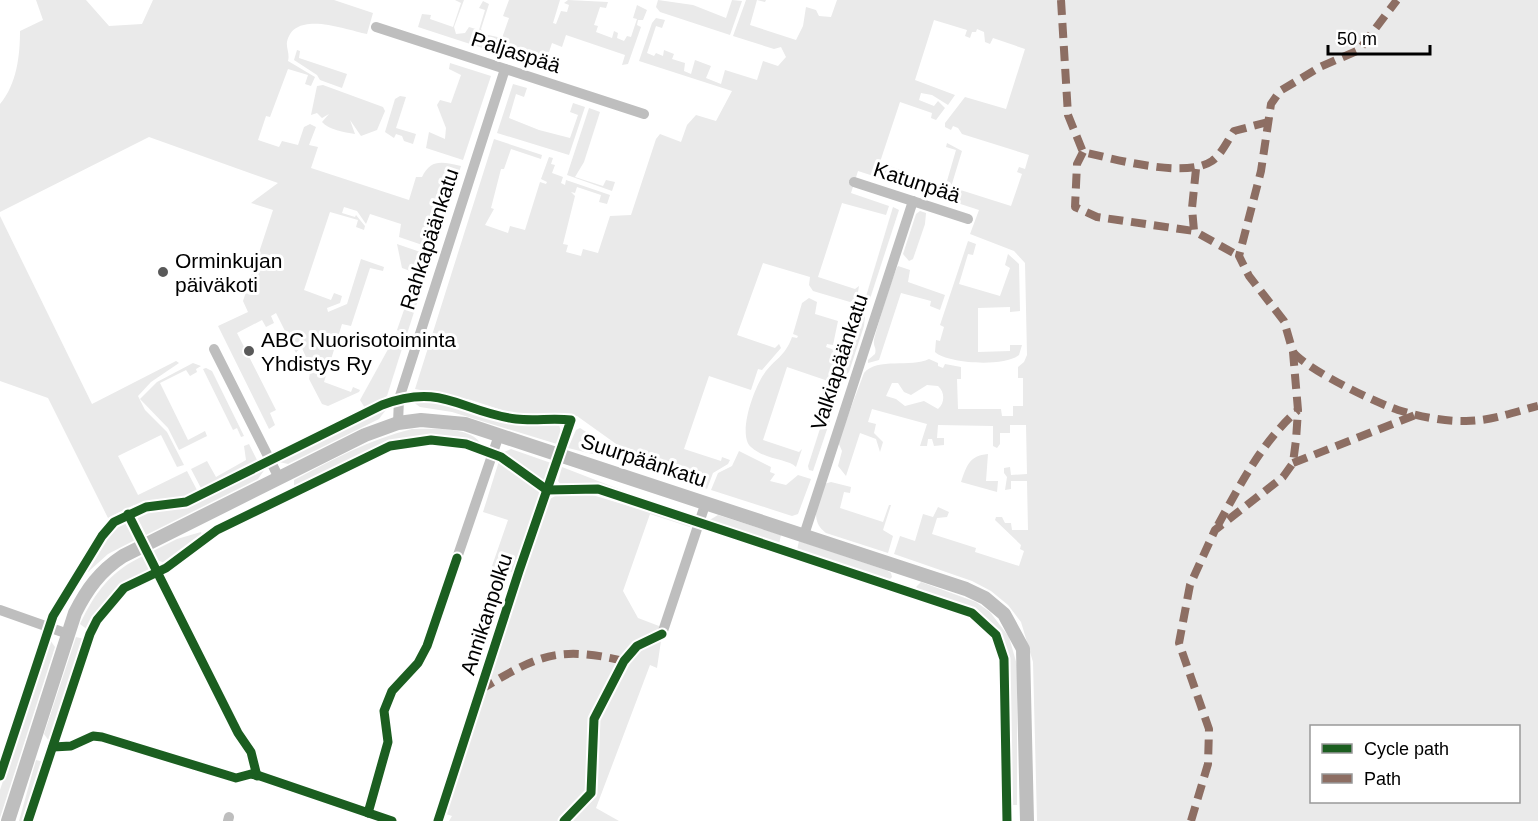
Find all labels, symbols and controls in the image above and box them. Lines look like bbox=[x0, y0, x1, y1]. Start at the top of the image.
scale bar bbox=[1328, 18, 1430, 56]
street label: Paljaspää bbox=[469, 27, 564, 77]
text: 50 m bbox=[1337, 29, 1377, 49]
street label: Katunpää bbox=[871, 157, 964, 207]
street label: Rahkapäänkatu bbox=[395, 165, 463, 313]
place label: Orminkujan päiväkoti bbox=[175, 249, 282, 296]
marker: Orminkujan päiväkoti bbox=[156, 265, 170, 279]
street label: Valkiapäänkatu bbox=[806, 291, 872, 433]
place label: ABC Nuorisotoiminta Yhdistys Ry bbox=[261, 328, 456, 375]
marker: ABC Nuorisotoiminta Yhdistys Ry bbox=[242, 344, 256, 358]
street label: Suurpäänkatu bbox=[578, 429, 710, 491]
street label: Annikanpolku bbox=[456, 550, 516, 678]
legend bbox=[1310, 725, 1520, 803]
text: Cycle path bbox=[1364, 739, 1449, 759]
text: Path bbox=[1364, 769, 1401, 789]

